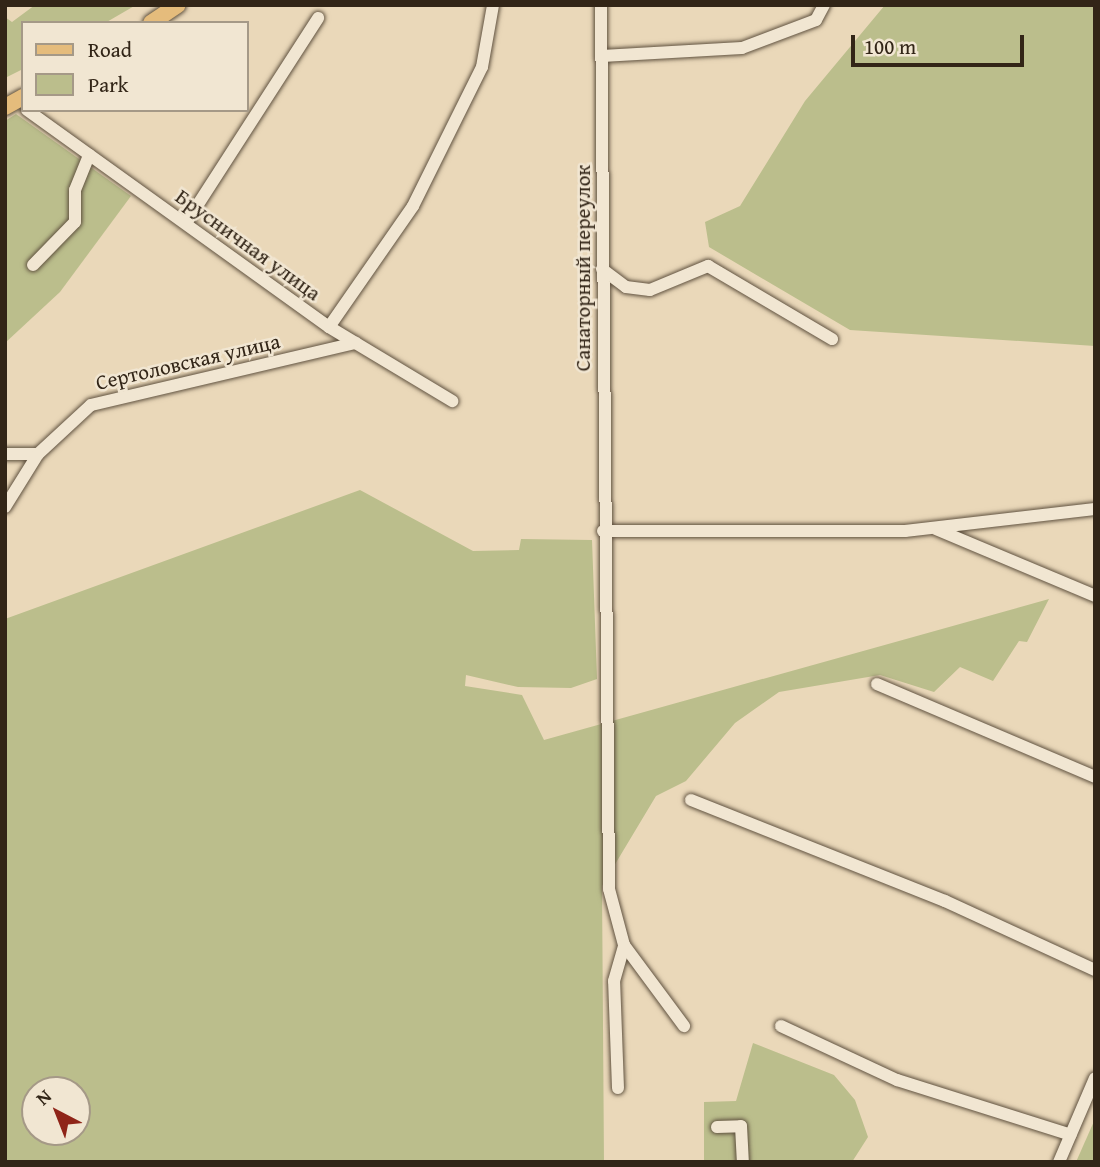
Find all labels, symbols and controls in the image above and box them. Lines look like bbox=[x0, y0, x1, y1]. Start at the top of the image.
legend bbox=[21, 21, 248, 112]
scale bar bbox=[855, 21, 1028, 65]
text: 100 m bbox=[864, 31, 916, 62]
text: Road bbox=[88, 34, 132, 65]
text: Park bbox=[88, 69, 129, 100]
street label: Санаторный переулок bbox=[570, 165, 596, 371]
street label: Брусничная улица bbox=[171, 184, 325, 306]
street label: Сертоловская улица bbox=[93, 329, 283, 395]
north arrow bbox=[21, 1076, 91, 1146]
text: N bbox=[29, 1082, 57, 1112]

